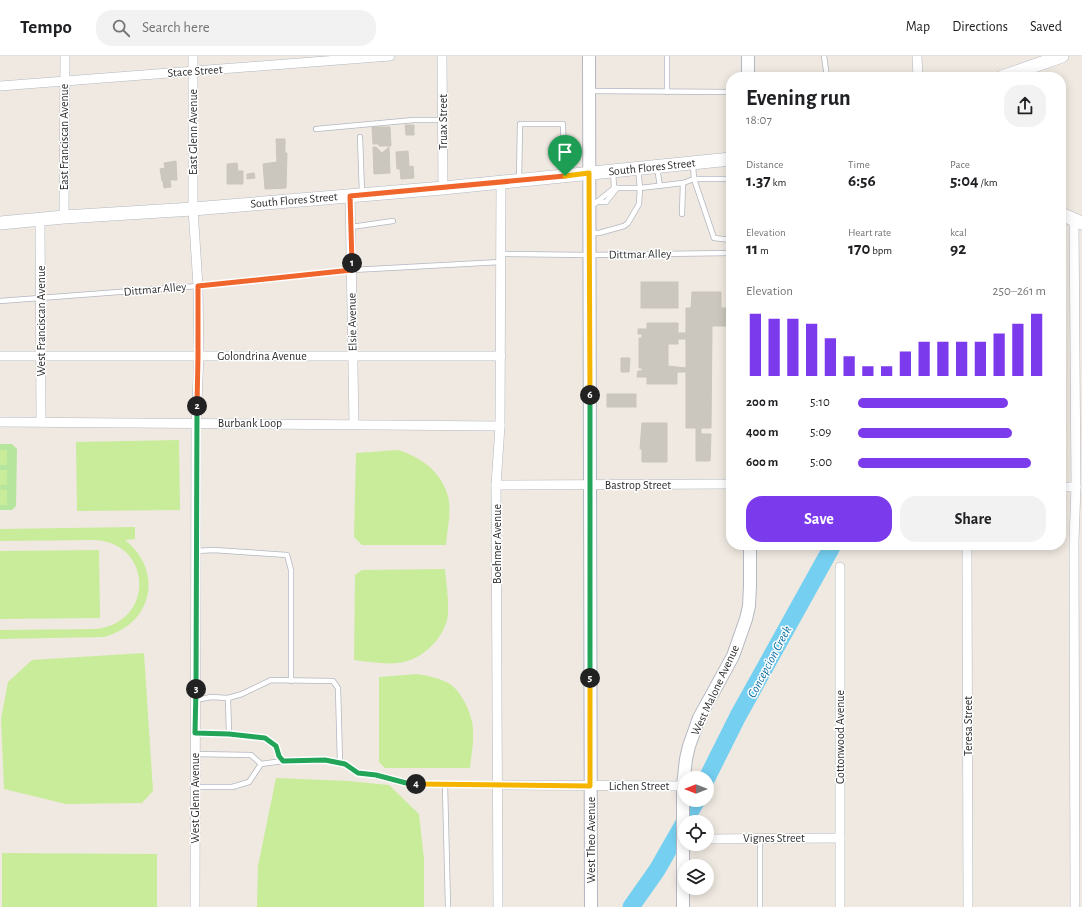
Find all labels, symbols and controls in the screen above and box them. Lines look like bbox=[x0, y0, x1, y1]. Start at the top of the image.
search box bbox=[96, 10, 376, 46]
icon: search bbox=[110, 17, 132, 39]
text: Tempo bbox=[20, 18, 72, 37]
text: Search here bbox=[142, 20, 210, 35]
text: Map bbox=[906, 20, 930, 34]
text: Directions bbox=[952, 20, 1008, 34]
text: Saved bbox=[1030, 20, 1062, 34]
street label: Stace Street bbox=[167, 63, 223, 79]
street label: East Franciscan Avenue bbox=[58, 84, 70, 190]
button: share bbox=[1004, 85, 1046, 127]
text: Evening run bbox=[746, 87, 851, 109]
street label: East Glenn Avenue bbox=[187, 89, 199, 175]
street label: Truax Street bbox=[437, 94, 449, 150]
text: 18:07 bbox=[746, 114, 772, 127]
pin bbox=[548, 135, 582, 176]
icon: arrive bbox=[554, 141, 576, 163]
street label: South Flores Street bbox=[608, 156, 696, 178]
text: Distance bbox=[746, 159, 783, 170]
text: Time bbox=[848, 159, 870, 170]
text: Pace bbox=[950, 159, 970, 170]
text: 1.37 bbox=[746, 172, 771, 189]
text: 6:56 bbox=[848, 172, 876, 189]
text: 5:04 bbox=[950, 172, 979, 189]
text: km bbox=[771, 177, 786, 188]
text: /km bbox=[979, 177, 997, 188]
street label: South Flores Street bbox=[250, 190, 338, 210]
text: Elevation bbox=[746, 227, 786, 238]
text: Heart rate bbox=[848, 227, 891, 238]
text: kcal bbox=[950, 227, 967, 238]
text: 11 bbox=[746, 240, 758, 257]
text: 170 bbox=[848, 240, 870, 257]
text: 92 bbox=[950, 240, 966, 257]
text: m bbox=[758, 245, 769, 256]
text: bpm bbox=[870, 245, 892, 256]
street label: Dittmar Alley bbox=[609, 247, 671, 262]
pin: 1 bbox=[342, 253, 362, 273]
text: 1 bbox=[350, 257, 354, 268]
street label: West Franciscan Avenue bbox=[35, 265, 47, 377]
street label: Dittmar Alley bbox=[123, 280, 187, 299]
text: Elevation bbox=[746, 285, 793, 298]
text: 250–261 m bbox=[993, 285, 1046, 298]
street label: Elsie Avenue bbox=[345, 293, 359, 351]
street label: Golondrina Avenue bbox=[217, 350, 307, 362]
pin: 6 bbox=[580, 385, 600, 405]
text: 6 bbox=[587, 389, 593, 400]
pin: 2 bbox=[187, 396, 207, 416]
text: 200 m bbox=[746, 396, 778, 409]
text: 5:10 bbox=[810, 396, 830, 409]
text: 2 bbox=[194, 400, 200, 411]
street label: Burbank Loop bbox=[218, 417, 282, 429]
text: 400 m bbox=[746, 426, 779, 439]
text: 5:09 bbox=[810, 426, 831, 439]
text: 600 m bbox=[746, 456, 778, 469]
text: 5:00 bbox=[810, 456, 832, 469]
street label: Bastrop Street bbox=[605, 479, 671, 491]
button: Save bbox=[746, 496, 892, 542]
button: Share bbox=[900, 496, 1046, 542]
street label: Boehmer Avenue bbox=[491, 504, 503, 584]
water label: Concepcion Creek bbox=[746, 624, 794, 700]
street label: West Malone Avenue bbox=[689, 643, 741, 737]
pin: 5 bbox=[580, 668, 600, 688]
text: 5 bbox=[588, 672, 592, 683]
pin: 3 bbox=[186, 679, 206, 699]
text: 3 bbox=[194, 683, 198, 694]
street label: Cottonwood Avenue bbox=[834, 690, 846, 784]
street label: Teresa Street bbox=[962, 696, 974, 756]
street label: West Glenn Avenue bbox=[189, 753, 201, 843]
north arrow bbox=[678, 771, 714, 807]
map controls bbox=[678, 771, 714, 895]
pin: 4 bbox=[406, 774, 426, 794]
text: 4 bbox=[413, 778, 419, 789]
street label: Lichen Street bbox=[609, 780, 670, 792]
street label: West Theo Avenue bbox=[585, 797, 597, 883]
button: locate bbox=[678, 815, 714, 851]
street label: Vignes Street bbox=[743, 832, 805, 844]
button: layers bbox=[678, 859, 714, 895]

